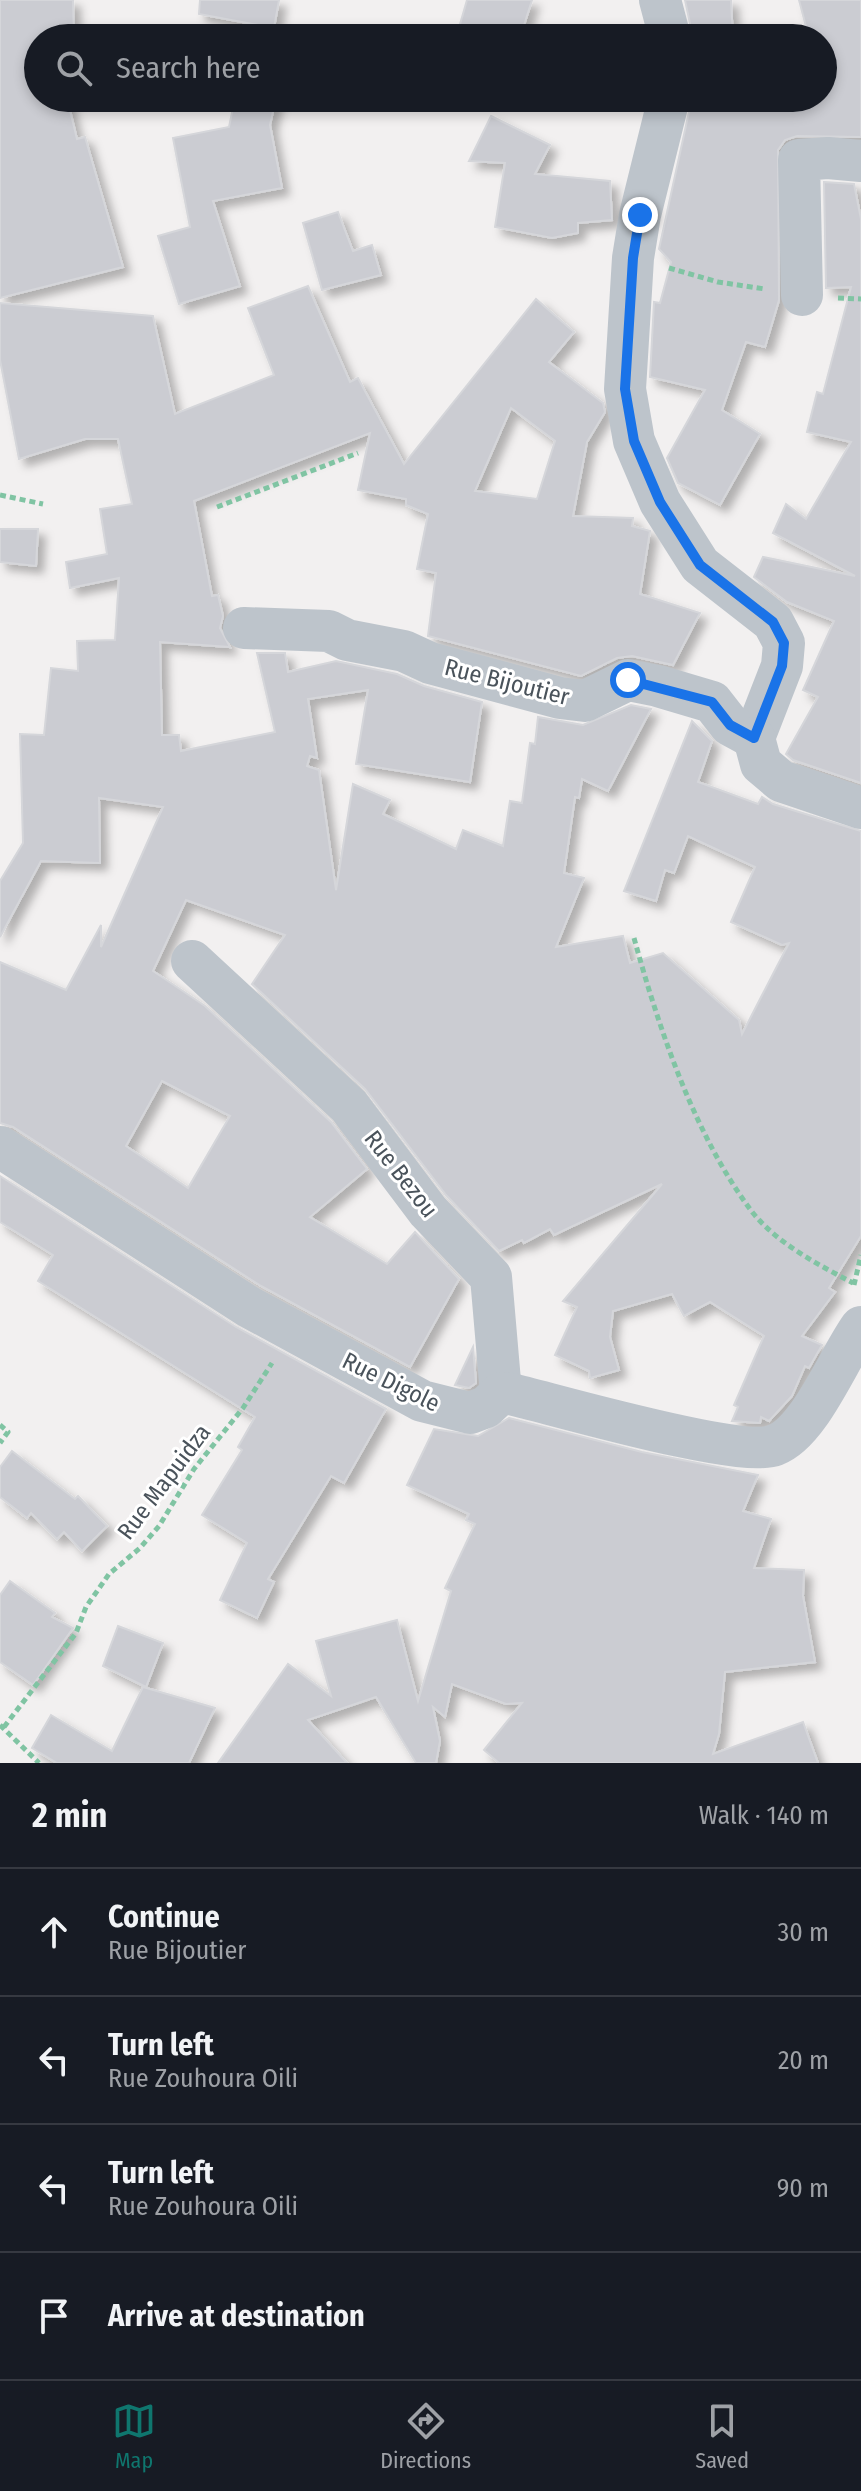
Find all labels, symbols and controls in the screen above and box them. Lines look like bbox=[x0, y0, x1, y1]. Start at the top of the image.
search box bbox=[24, 24, 837, 112]
icon: search bbox=[52, 46, 96, 90]
text: Search here bbox=[116, 50, 261, 86]
route end bbox=[622, 197, 658, 233]
street label: Rue Bijoutier bbox=[442, 653, 573, 711]
route start bbox=[610, 662, 646, 698]
street label: Rue Bezou bbox=[358, 1125, 444, 1223]
street label: Rue Digole bbox=[338, 1346, 444, 1418]
street label: Rue Mapuidza bbox=[112, 1419, 216, 1545]
text: 2 min bbox=[32, 1795, 107, 1836]
text: Walk · 140 m bbox=[699, 1800, 829, 1831]
text: Continue bbox=[108, 1899, 220, 1935]
icon: ahead bbox=[32, 1910, 76, 1954]
text: 30 m bbox=[778, 1917, 829, 1948]
text: Rue Bijoutier bbox=[108, 1935, 246, 1966]
text: Turn left bbox=[108, 2027, 214, 2063]
icon: left bbox=[32, 2038, 76, 2082]
text: 20 m bbox=[778, 2045, 829, 2076]
text: Rue Zouhoura Oili bbox=[108, 2063, 298, 2094]
text: Turn left bbox=[108, 2155, 214, 2191]
icon: left bbox=[32, 2166, 76, 2210]
text: 90 m bbox=[777, 2173, 829, 2204]
text: Rue Zouhoura Oili bbox=[108, 2191, 298, 2222]
icon: arrive bbox=[32, 2294, 76, 2338]
text: Arrive at destination bbox=[108, 2298, 365, 2334]
tab: Map bbox=[112, 2399, 156, 2474]
tab: Directions bbox=[380, 2399, 471, 2474]
tab: Saved bbox=[695, 2399, 749, 2474]

